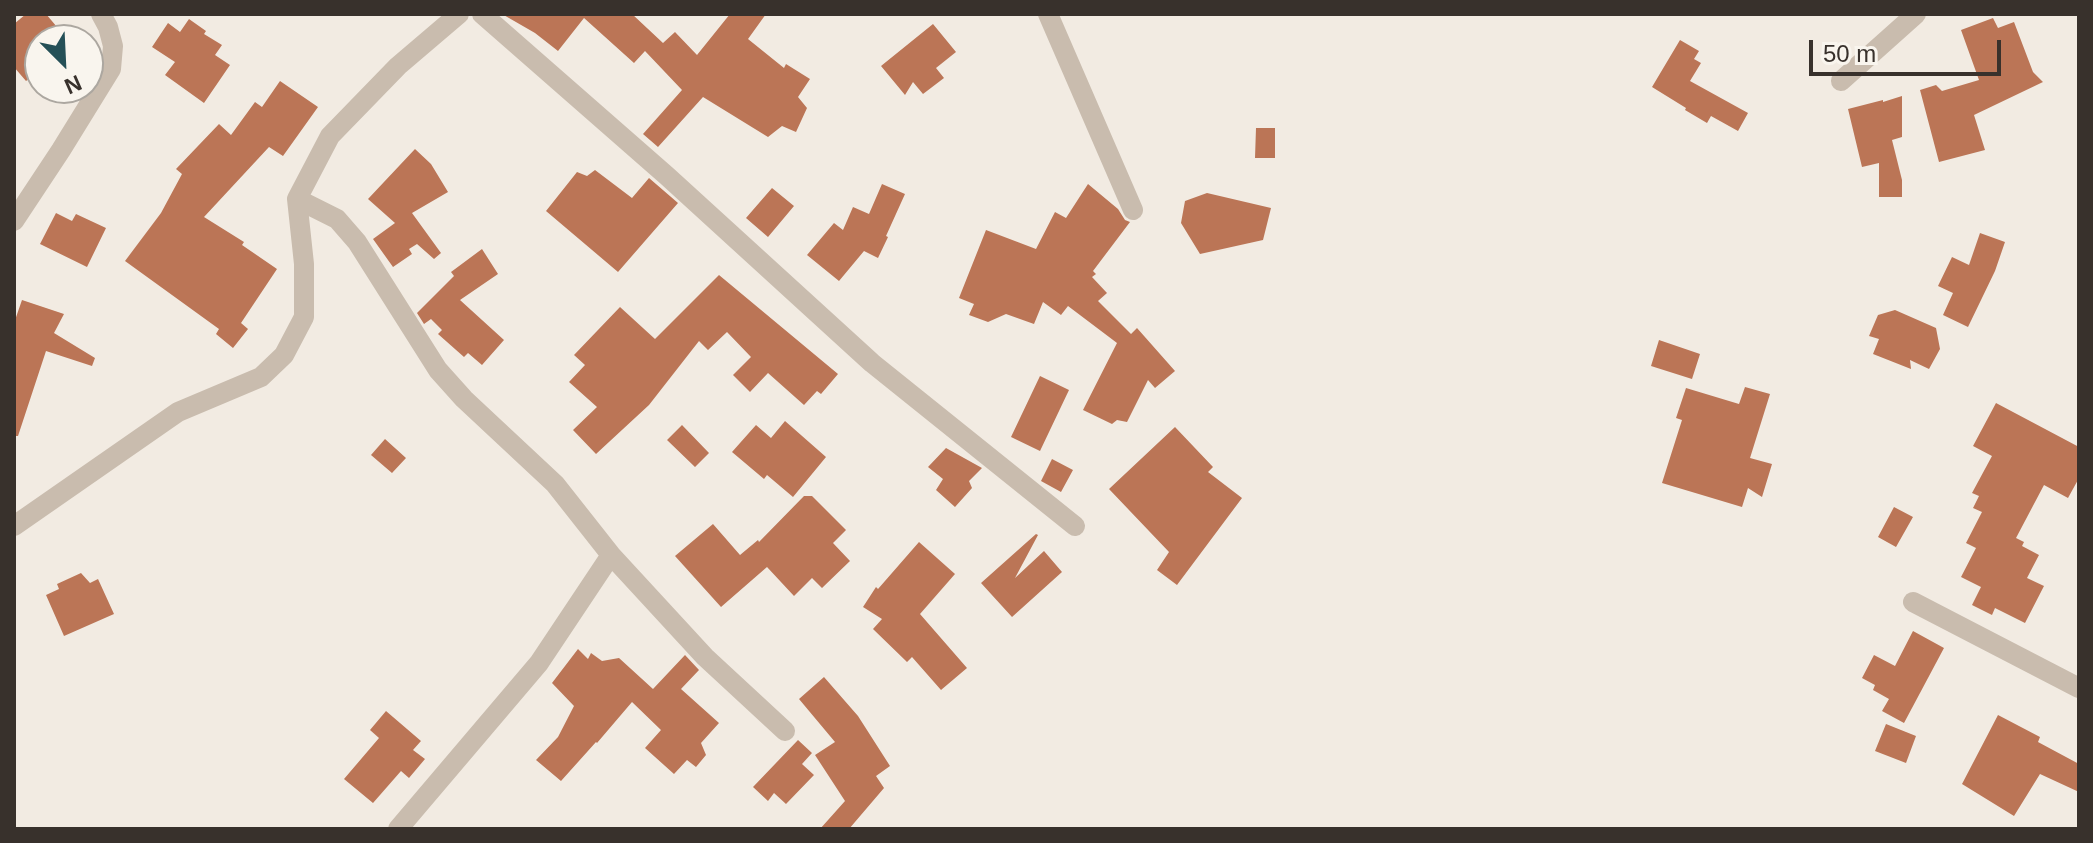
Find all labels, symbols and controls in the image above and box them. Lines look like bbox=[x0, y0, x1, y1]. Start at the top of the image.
north arrow bbox=[24, 24, 104, 104]
scale bar bbox=[1813, 24, 2005, 74]
text: 50 m bbox=[1823, 40, 1876, 67]
text: N bbox=[61, 70, 86, 99]

